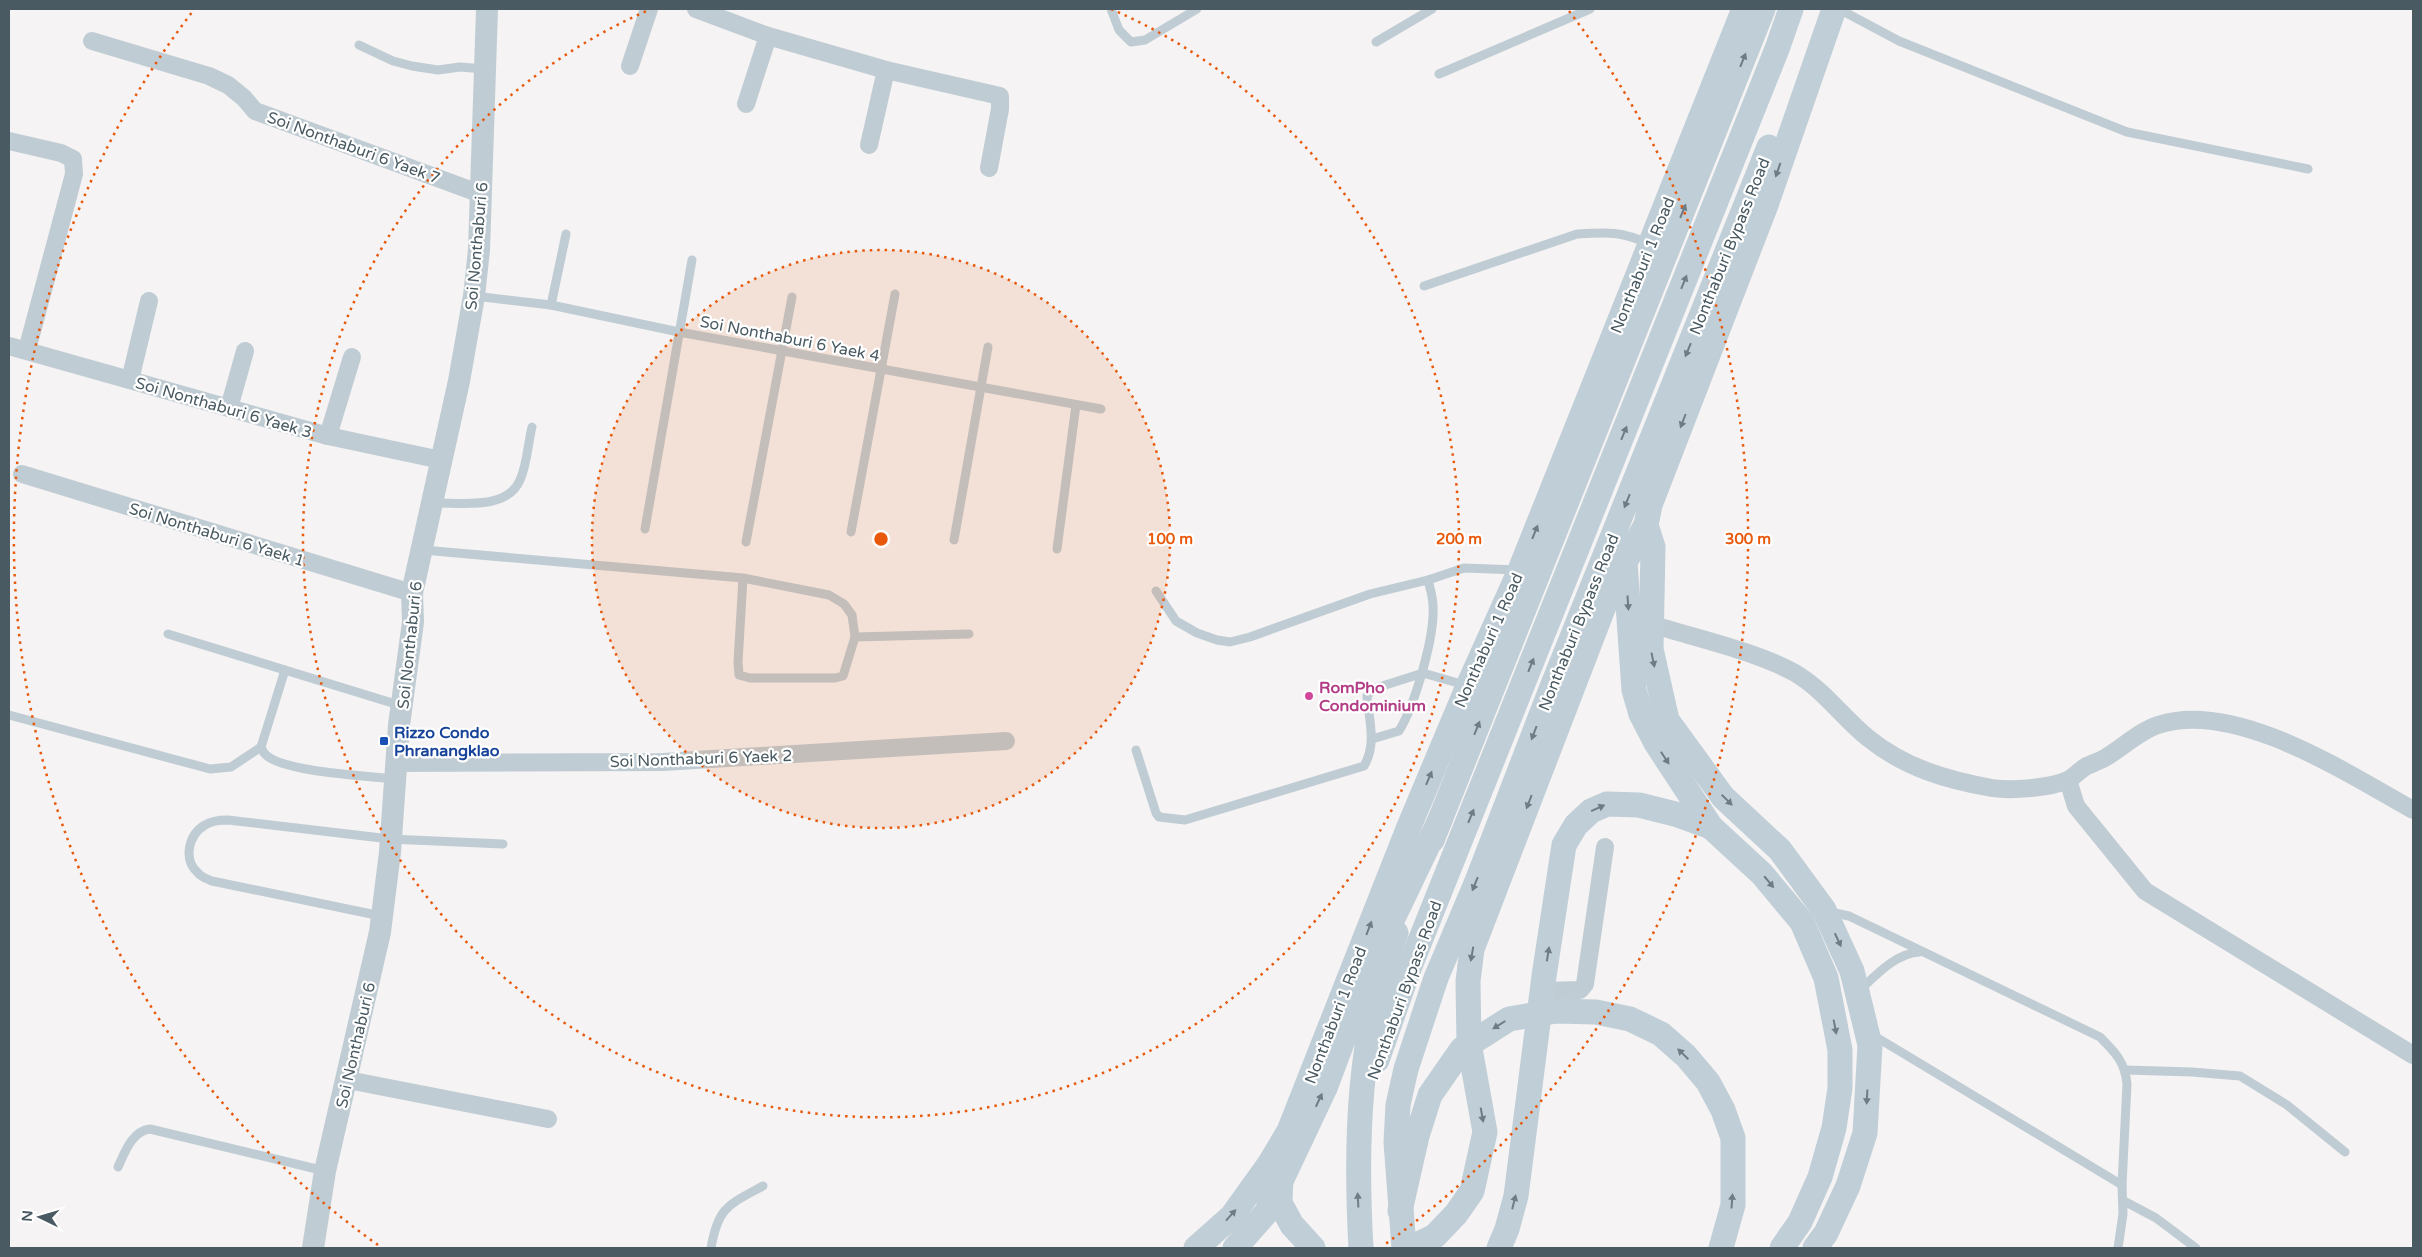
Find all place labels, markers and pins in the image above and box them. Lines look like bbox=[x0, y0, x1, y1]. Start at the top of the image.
centre of rings bbox=[872, 530, 890, 548]
place label: RomPho Condominium bbox=[1319, 678, 1426, 716]
marker: RomPho Condominium bbox=[1303, 690, 1315, 702]
place label: Rizzo Condo Phranangklao bbox=[394, 723, 500, 761]
marker: Rizzo Condo Phranangklao bbox=[378, 735, 390, 747]

